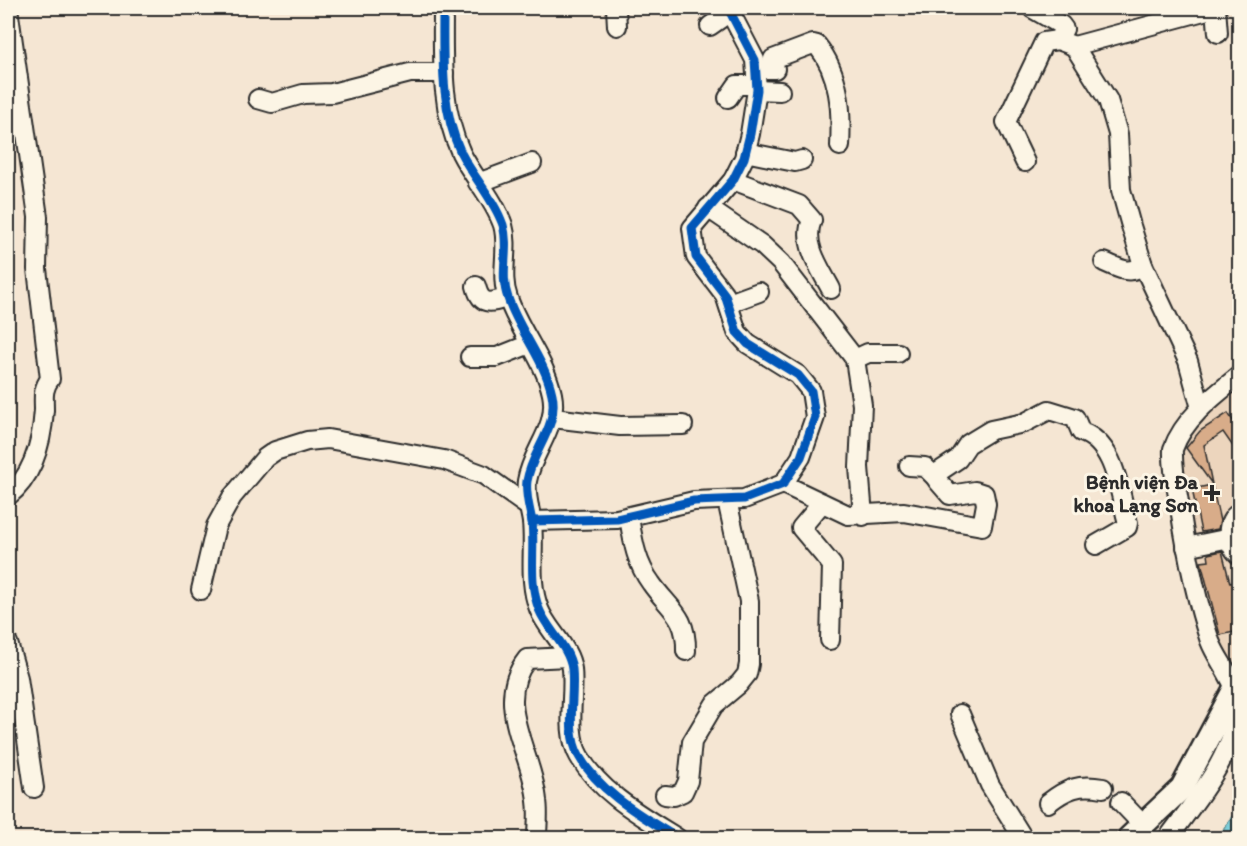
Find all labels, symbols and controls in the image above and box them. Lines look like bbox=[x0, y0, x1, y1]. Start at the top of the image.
place label: Bệnh viện Đa khoa Lạng Sơn bbox=[1074, 470, 1199, 518]
marker: Bệnh viện Đa khoa Lạng Sơn bbox=[1203, 484, 1221, 502]

